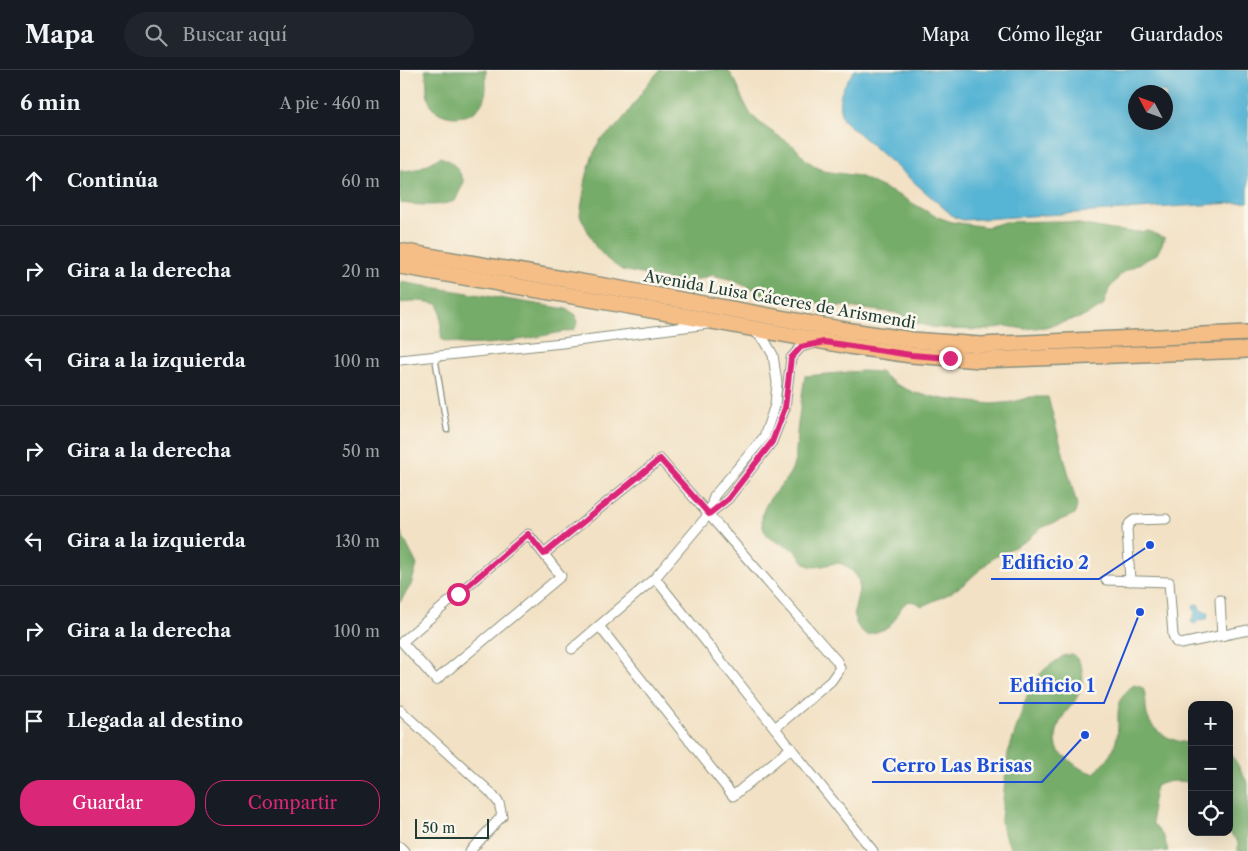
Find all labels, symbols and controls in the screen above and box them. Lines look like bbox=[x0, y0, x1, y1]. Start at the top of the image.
search box bbox=[124, 12, 474, 57]
text: Mapa bbox=[25, 20, 94, 49]
icon: search bbox=[142, 21, 170, 49]
text: Buscar aquí bbox=[182, 23, 287, 46]
text: Mapa bbox=[921, 24, 970, 46]
text: Cómo llegar bbox=[998, 24, 1102, 46]
text: Guardados bbox=[1130, 24, 1223, 46]
north arrow bbox=[1128, 85, 1173, 130]
text: 6 min bbox=[20, 90, 81, 115]
text: A pie · 460 m bbox=[280, 93, 380, 113]
icon: ahead bbox=[20, 167, 48, 195]
text: Continúa bbox=[67, 169, 158, 192]
text: 60 m bbox=[341, 171, 380, 191]
icon: right bbox=[20, 257, 48, 285]
text: Gira a la derecha bbox=[67, 259, 231, 282]
text: 20 m bbox=[341, 261, 380, 281]
street label: Avenida Luisa Cáceres de Arismendi bbox=[641, 265, 918, 333]
icon: left bbox=[20, 347, 48, 375]
route end bbox=[939, 347, 962, 370]
text: Gira a la izquierda bbox=[67, 349, 246, 372]
text: 100 m bbox=[334, 351, 380, 371]
icon: right bbox=[20, 437, 48, 465]
text: Gira a la derecha bbox=[67, 439, 231, 462]
text: 50 m bbox=[342, 441, 380, 461]
icon: left bbox=[20, 527, 48, 555]
text: Gira a la izquierda bbox=[67, 529, 246, 552]
text: 130 m bbox=[335, 531, 380, 551]
callout: Edificio 2 bbox=[991, 546, 1099, 579]
text: Edificio 2 bbox=[1001, 552, 1089, 574]
route start bbox=[447, 583, 470, 606]
icon: right bbox=[20, 617, 48, 645]
text: Gira a la derecha bbox=[67, 619, 231, 642]
text: 100 m bbox=[334, 621, 380, 641]
callout: Edificio 1 bbox=[999, 670, 1104, 703]
text: Edificio 1 bbox=[1009, 675, 1095, 697]
map controls bbox=[1188, 701, 1233, 836]
button: + bbox=[1188, 701, 1233, 746]
icon: arrive bbox=[20, 707, 48, 735]
text: Llegada al destino bbox=[67, 709, 243, 732]
button: − bbox=[1188, 746, 1233, 791]
callout: Cerro Las Brisas bbox=[872, 749, 1042, 782]
text: Cerro Las Brisas bbox=[882, 755, 1032, 777]
button: Guardar bbox=[20, 780, 195, 826]
button: Compartir bbox=[205, 780, 380, 826]
button: locate bbox=[1188, 791, 1233, 836]
scale bar bbox=[415, 816, 489, 839]
text: 50 m bbox=[422, 819, 455, 837]

